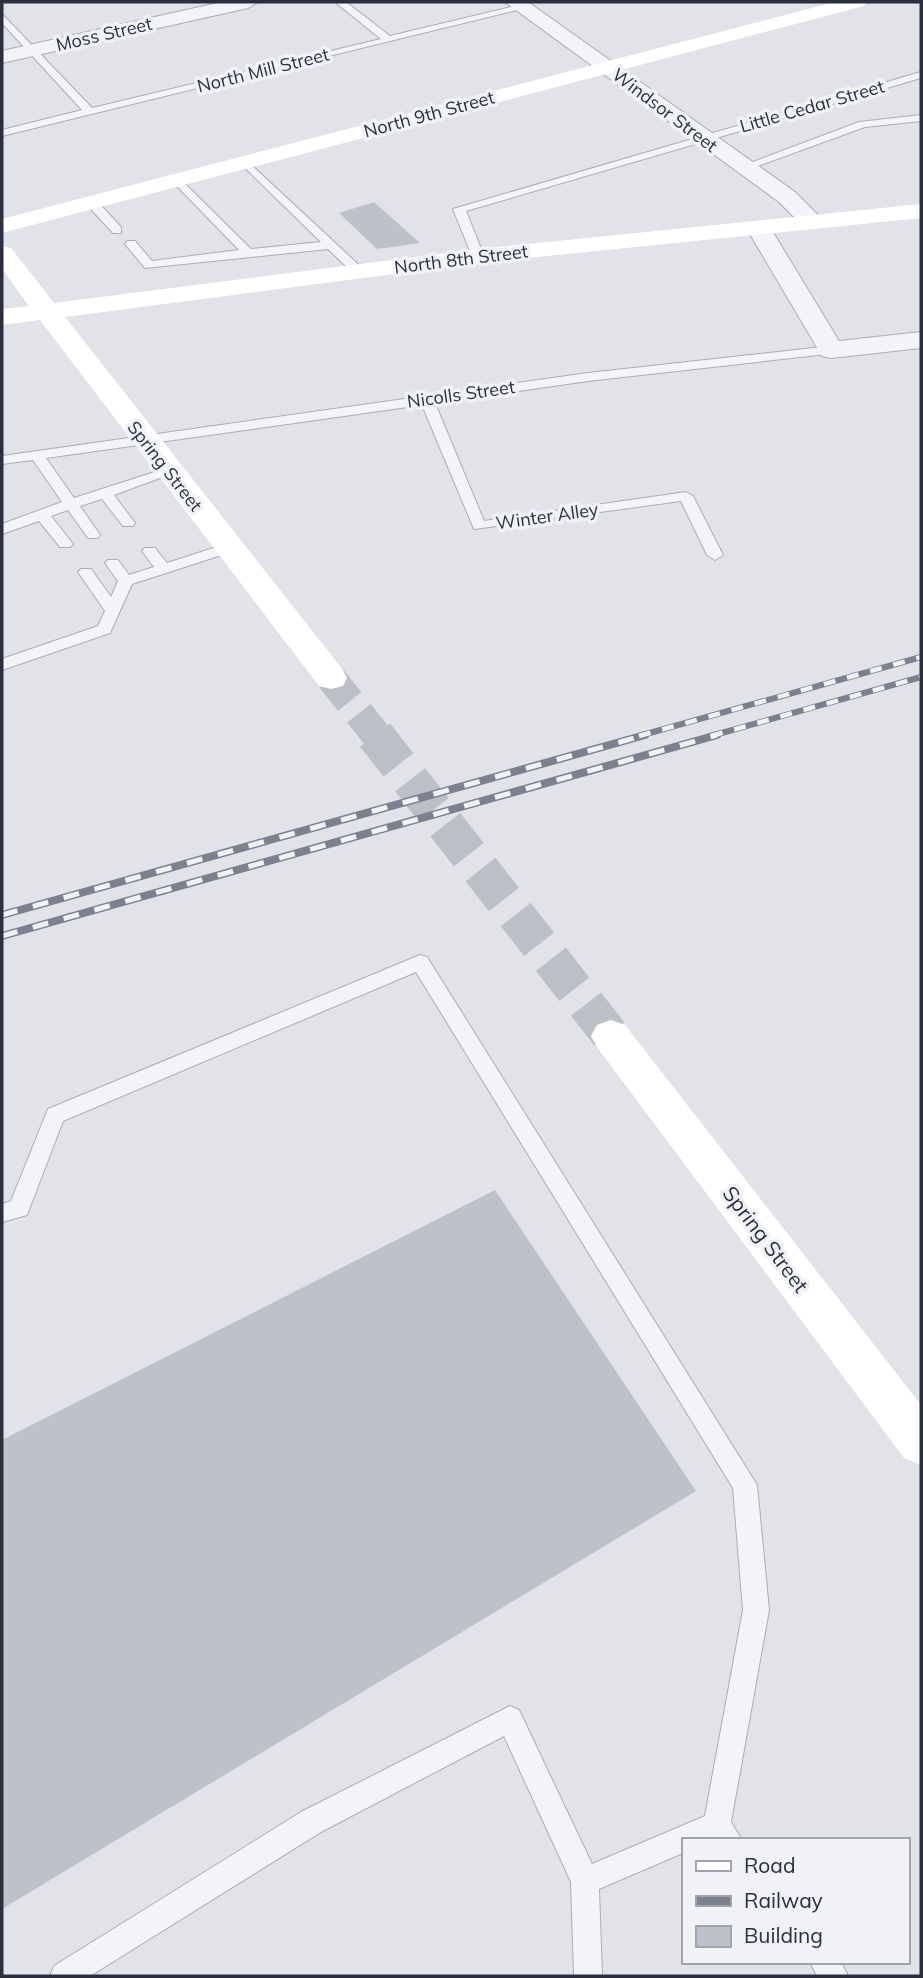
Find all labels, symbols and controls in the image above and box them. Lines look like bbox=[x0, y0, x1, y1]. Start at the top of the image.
street label: Moss Street bbox=[54, 12, 154, 56]
street label: North Mill Street bbox=[195, 43, 331, 97]
street label: Windsor Street bbox=[608, 63, 722, 157]
street label: Little Cedar Street bbox=[737, 74, 887, 138]
street label: North 9th Street bbox=[361, 85, 497, 143]
street label: North 8th Street bbox=[393, 239, 529, 279]
street label: Nicolls Street bbox=[406, 375, 516, 413]
street label: Spring Street bbox=[122, 416, 208, 516]
street label: Winter Alley bbox=[494, 497, 600, 535]
street label: Spring Street bbox=[717, 1181, 815, 1297]
legend bbox=[682, 1838, 909, 1964]
text: Road bbox=[744, 1852, 795, 1878]
text: Railway bbox=[744, 1887, 823, 1913]
text: Building bbox=[744, 1922, 823, 1948]

